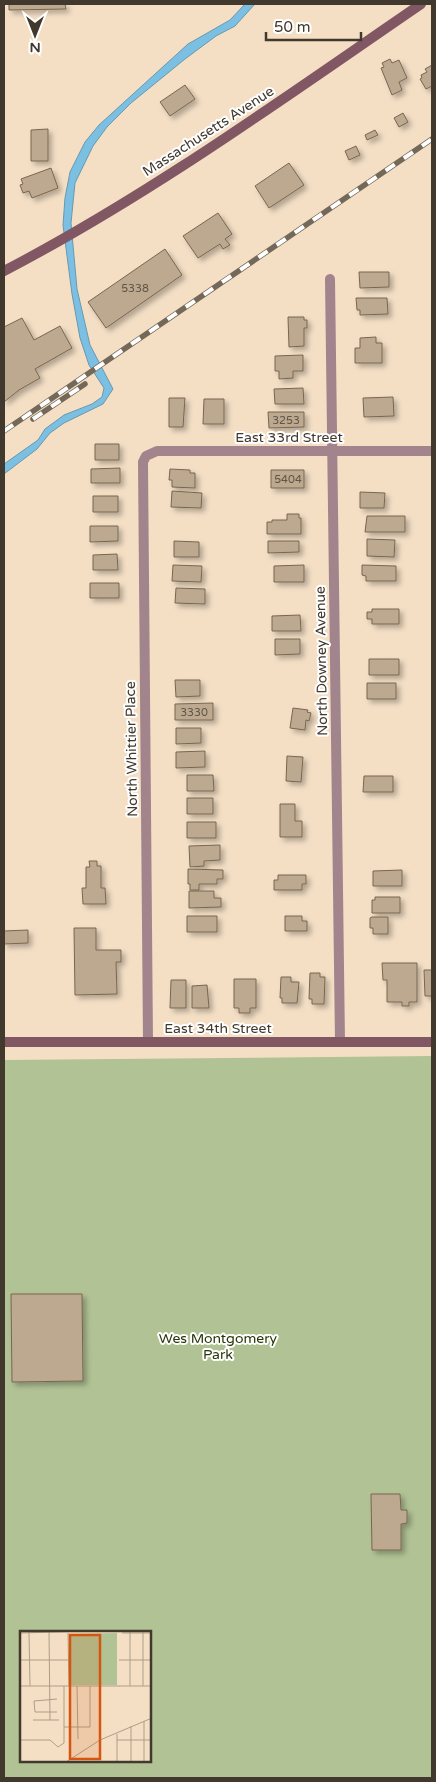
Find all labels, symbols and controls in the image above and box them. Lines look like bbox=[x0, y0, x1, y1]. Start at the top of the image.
north arrow bbox=[10, 10, 60, 60]
scale bar bbox=[266, 10, 361, 42]
text: 50 m bbox=[274, 18, 311, 36]
text: N bbox=[29, 39, 41, 56]
street label: Massachusetts Avenue bbox=[139, 83, 277, 180]
house number: 5338 bbox=[121, 282, 149, 295]
house number: 3253 bbox=[272, 414, 300, 427]
street label: East 33rd Street bbox=[235, 429, 343, 446]
house number: 5404 bbox=[274, 473, 302, 486]
street label: North Downey Avenue bbox=[312, 586, 331, 736]
street label: North Whittier Place bbox=[122, 681, 141, 817]
house number: 3330 bbox=[180, 706, 208, 719]
street label: East 34th Street bbox=[164, 1020, 272, 1037]
park label: Wes Montgomery Park bbox=[159, 1330, 278, 1363]
inset map bbox=[20, 1631, 151, 1762]

